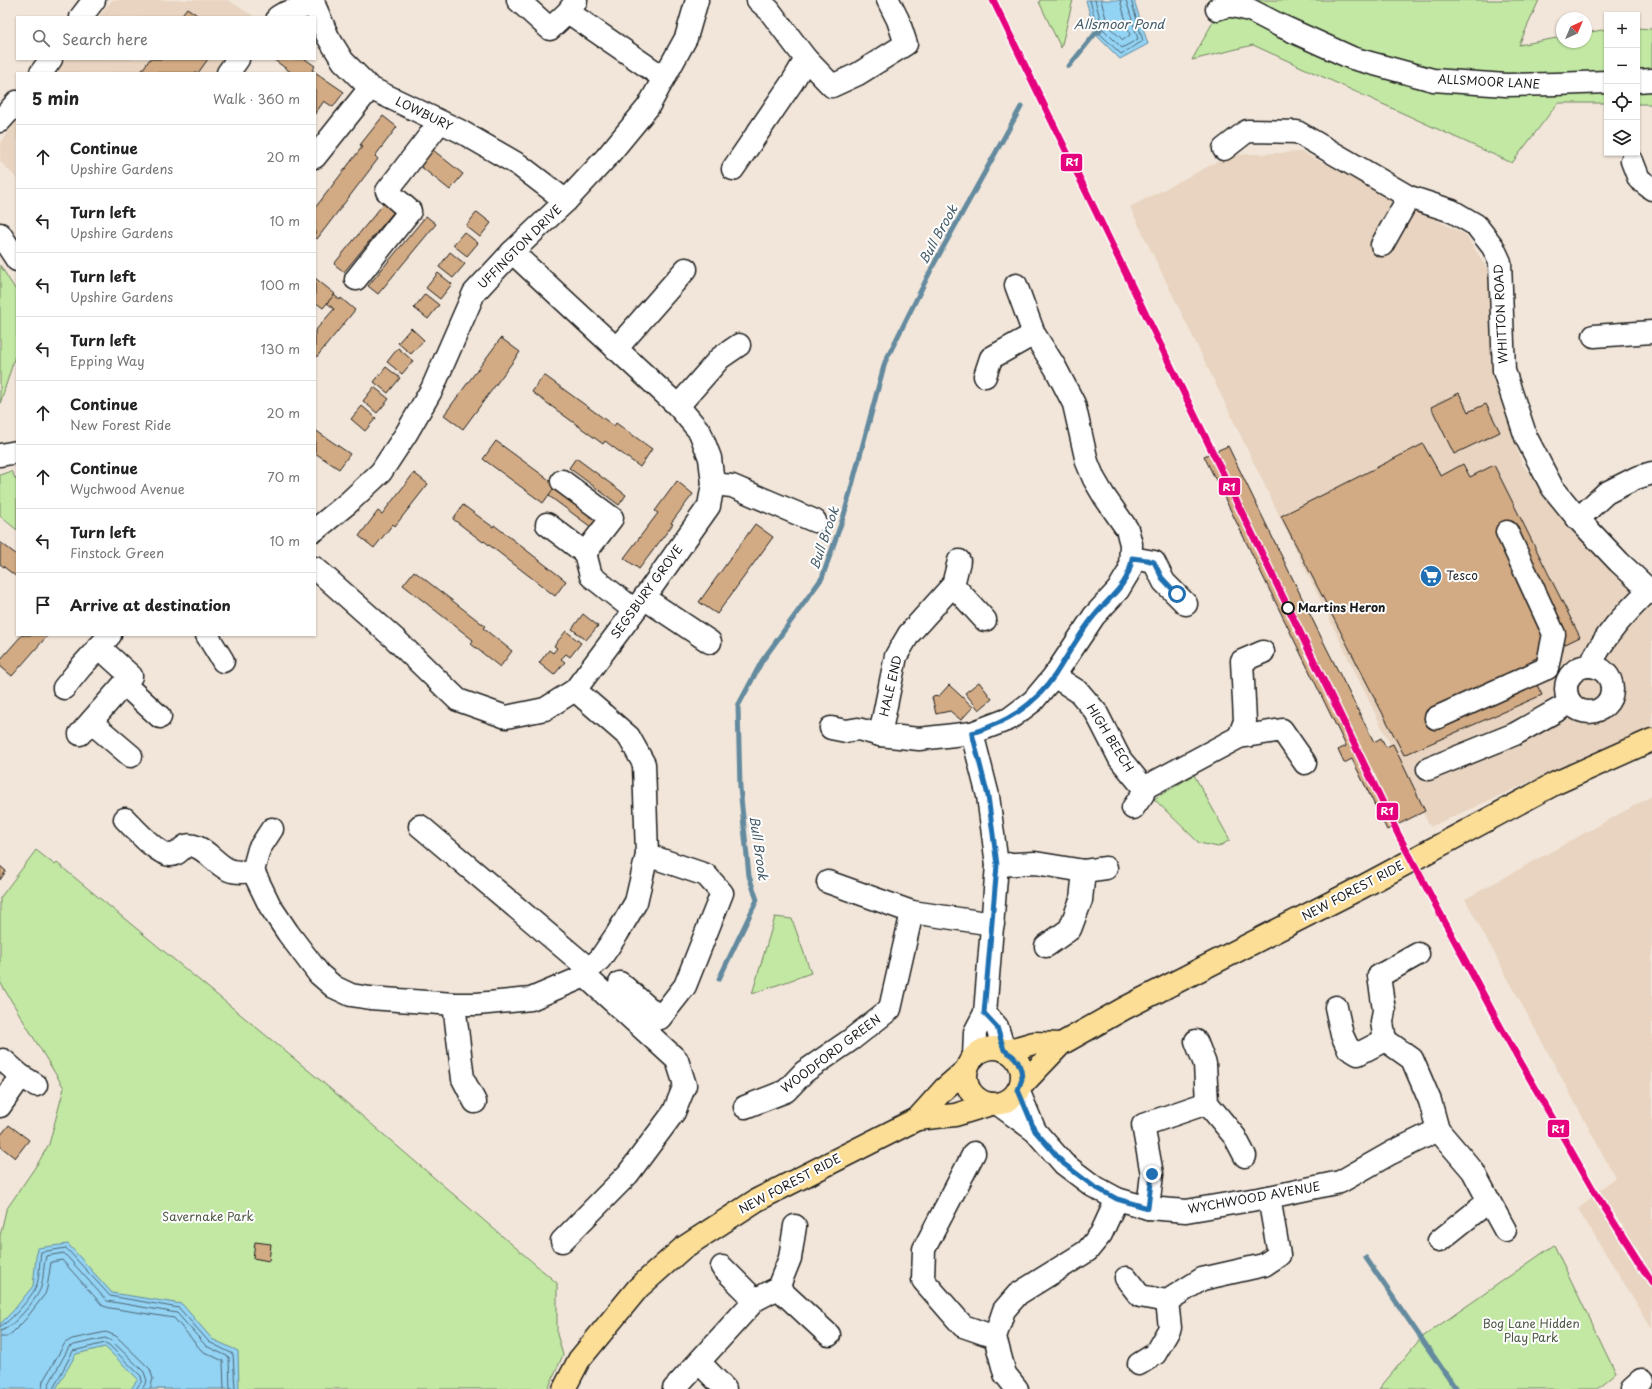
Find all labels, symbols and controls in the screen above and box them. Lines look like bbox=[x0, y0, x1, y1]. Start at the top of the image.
north arrow bbox=[1556, 12, 1592, 48]
map controls bbox=[1604, 12, 1640, 156]
button: + bbox=[1604, 12, 1640, 48]
water label: Allsmoor Pond bbox=[1074, 14, 1167, 33]
search box bbox=[16, 16, 316, 60]
icon: search bbox=[30, 27, 52, 49]
text: Search here bbox=[62, 27, 148, 50]
button: − bbox=[1604, 48, 1640, 84]
street label: ALLSMOOR LANE bbox=[1437, 69, 1541, 93]
button: locate bbox=[1604, 84, 1640, 120]
text: 5 min bbox=[32, 85, 79, 111]
text: Walk · 360 m bbox=[213, 89, 300, 108]
street label: LOWBURY bbox=[393, 92, 457, 135]
button: layers bbox=[1604, 120, 1640, 156]
text: Continue bbox=[70, 136, 138, 159]
icon: ahead bbox=[32, 146, 54, 168]
text: 20 m bbox=[266, 147, 300, 166]
line badge: R1 bbox=[1060, 153, 1083, 172]
text: R1 bbox=[1066, 153, 1078, 170]
text: Upshire Gardens bbox=[70, 159, 173, 178]
text: Turn left bbox=[70, 200, 136, 223]
street label: UFFINGTON DRIVE bbox=[473, 200, 565, 292]
water label: Bull Brook bbox=[913, 200, 962, 267]
icon: left bbox=[32, 210, 54, 232]
text: 10 m bbox=[270, 211, 300, 230]
text: Upshire Gardens bbox=[70, 223, 173, 242]
text: Turn left bbox=[70, 264, 136, 287]
street label: WHITTON ROAD bbox=[1488, 264, 1512, 364]
icon: left bbox=[32, 274, 54, 296]
text: 100 m bbox=[260, 275, 300, 294]
text: Upshire Gardens bbox=[70, 287, 173, 306]
text: Turn left bbox=[70, 328, 136, 351]
icon: left bbox=[32, 338, 54, 360]
text: 130 m bbox=[261, 339, 300, 358]
text: Epping Way bbox=[70, 351, 145, 370]
text: Continue bbox=[70, 392, 138, 415]
icon: ahead bbox=[32, 402, 54, 424]
text: 20 m bbox=[266, 403, 300, 422]
text: New Forest Ride bbox=[70, 415, 171, 434]
text: Continue bbox=[70, 456, 138, 479]
icon: ahead bbox=[32, 466, 54, 488]
text: 70 m bbox=[267, 467, 300, 486]
line badge: R1 bbox=[1218, 477, 1241, 496]
text: R1 bbox=[1223, 478, 1235, 495]
text: Wychwood Avenue bbox=[70, 479, 185, 498]
water label: Bull Brook bbox=[804, 503, 843, 572]
text: Turn left bbox=[70, 520, 136, 543]
icon: left bbox=[32, 530, 54, 552]
text: 10 m bbox=[270, 531, 300, 550]
street label: SEGSBURY GROVE bbox=[606, 541, 686, 642]
text: Finstock Green bbox=[70, 543, 164, 562]
supermarket icon: Tesco bbox=[1418, 563, 1444, 589]
place label: Tesco bbox=[1446, 566, 1478, 584]
route start bbox=[1168, 585, 1186, 603]
text: Arrive at destination bbox=[70, 593, 231, 616]
icon: arrive bbox=[32, 594, 54, 616]
place label: Martins Heron bbox=[1298, 598, 1386, 616]
marker: Martins Heron bbox=[1281, 601, 1295, 615]
street label: HALE END bbox=[874, 653, 906, 718]
street label: HIGH BEECH bbox=[1083, 700, 1139, 775]
line badge: R1 bbox=[1376, 802, 1399, 821]
text: R1 bbox=[1381, 802, 1393, 819]
water label: Bull Brook bbox=[746, 814, 774, 883]
street label: NEW FOREST RIDE bbox=[1298, 856, 1407, 925]
street label: WOODFORD GREEN bbox=[777, 1010, 884, 1097]
line badge: R1 bbox=[1547, 1119, 1570, 1138]
text: R1 bbox=[1552, 1120, 1564, 1137]
street label: NEW FOREST RIDE bbox=[735, 1149, 844, 1218]
route end bbox=[1143, 1165, 1161, 1183]
street label: WYCHWOOD AVENUE bbox=[1186, 1177, 1321, 1218]
park label: Savernake Park bbox=[162, 1207, 254, 1225]
park label: Bog Lane Hidden Play Park bbox=[1482, 1314, 1580, 1346]

